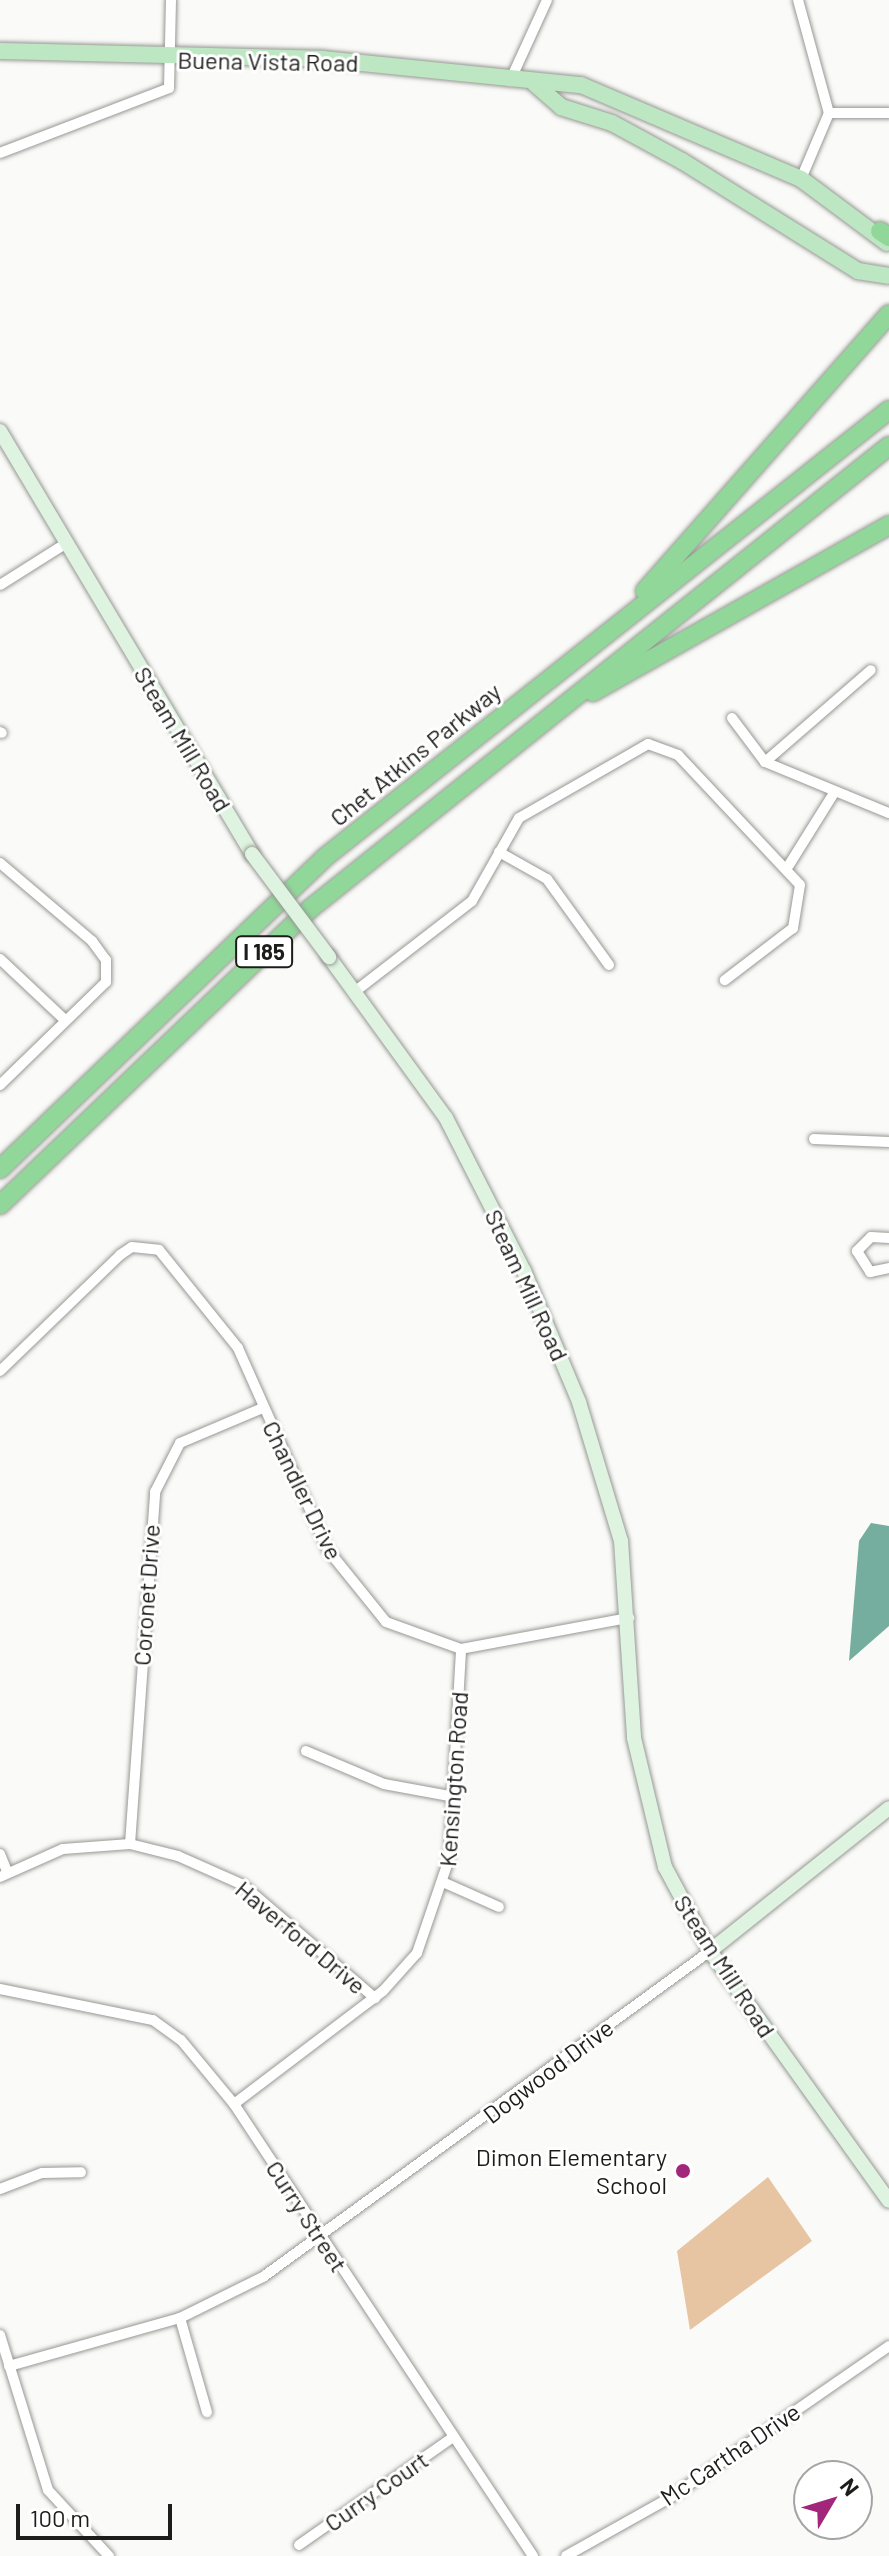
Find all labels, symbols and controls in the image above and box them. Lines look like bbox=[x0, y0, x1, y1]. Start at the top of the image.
street label: Buena Vista Road bbox=[177, 45, 359, 77]
street label: Steam Mill Road bbox=[128, 661, 238, 817]
street label: Chet Atkins Parkway bbox=[324, 676, 506, 832]
road number: I 185 bbox=[234, 934, 294, 970]
street label: Steam Mill Road bbox=[479, 1205, 575, 1365]
street label: Chandler Drive bbox=[257, 1416, 349, 1564]
street label: Coronet Drive bbox=[127, 1523, 165, 1667]
street label: Kensington Road bbox=[433, 1690, 473, 1868]
street label: Haverford Drive bbox=[230, 1874, 372, 2000]
street label: Steam Mill Road bbox=[668, 1889, 782, 2043]
street label: Dogwood Drive bbox=[477, 2013, 619, 2129]
place label: Dimon Elementary School bbox=[476, 2143, 667, 2199]
street label: Curry Street bbox=[260, 2155, 354, 2277]
marker: Dimon Elementary School bbox=[674, 2162, 692, 2180]
street label: Mc Cartha Drive bbox=[655, 2397, 805, 2511]
street label: Curry Court bbox=[319, 2445, 433, 2537]
north arrow bbox=[793, 2460, 873, 2540]
text: N bbox=[836, 2473, 865, 2500]
scale bar bbox=[20, 2488, 176, 2538]
text: 100 m bbox=[30, 2503, 90, 2532]

